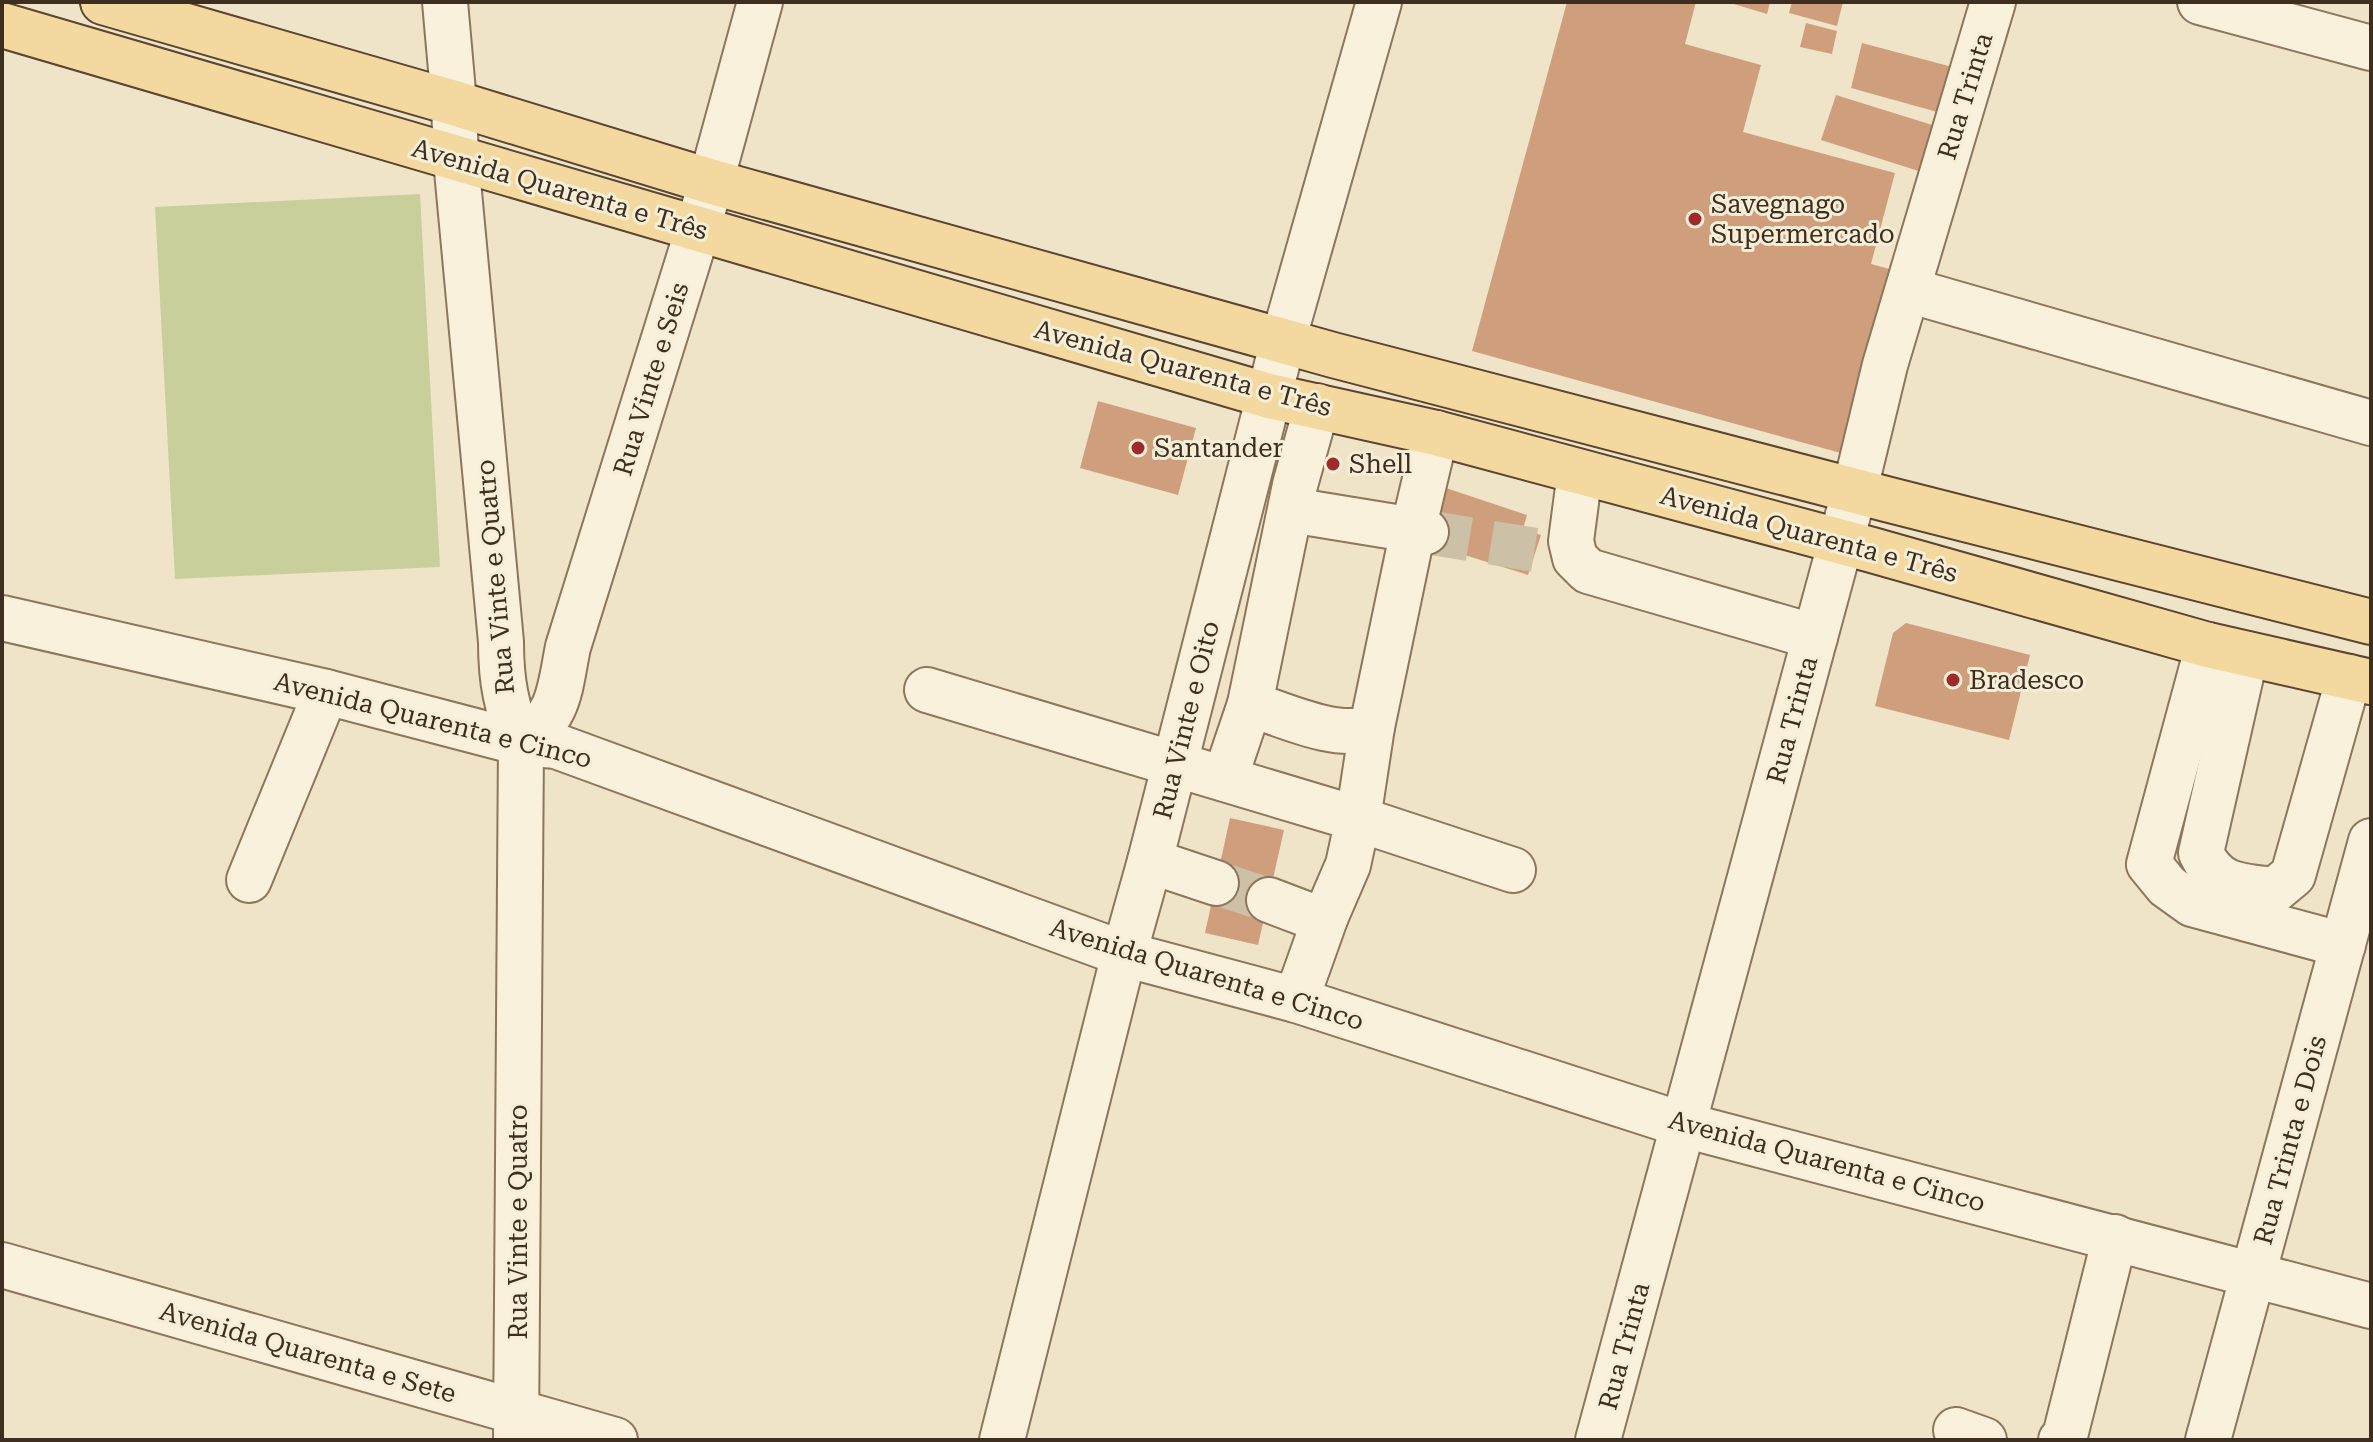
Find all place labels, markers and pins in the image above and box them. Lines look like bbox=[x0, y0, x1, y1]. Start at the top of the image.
place label: Savegnago Supermercado bbox=[1711, 189, 1895, 249]
marker: Savegnago Supermercado bbox=[1686, 210, 1704, 228]
place label: Santander bbox=[1154, 433, 1284, 463]
marker: Santander bbox=[1129, 439, 1147, 457]
place label: Shell bbox=[1349, 449, 1412, 479]
marker: Shell bbox=[1324, 455, 1342, 473]
place label: Bradesco bbox=[1969, 665, 2084, 695]
marker: Bradesco bbox=[1944, 671, 1962, 689]

